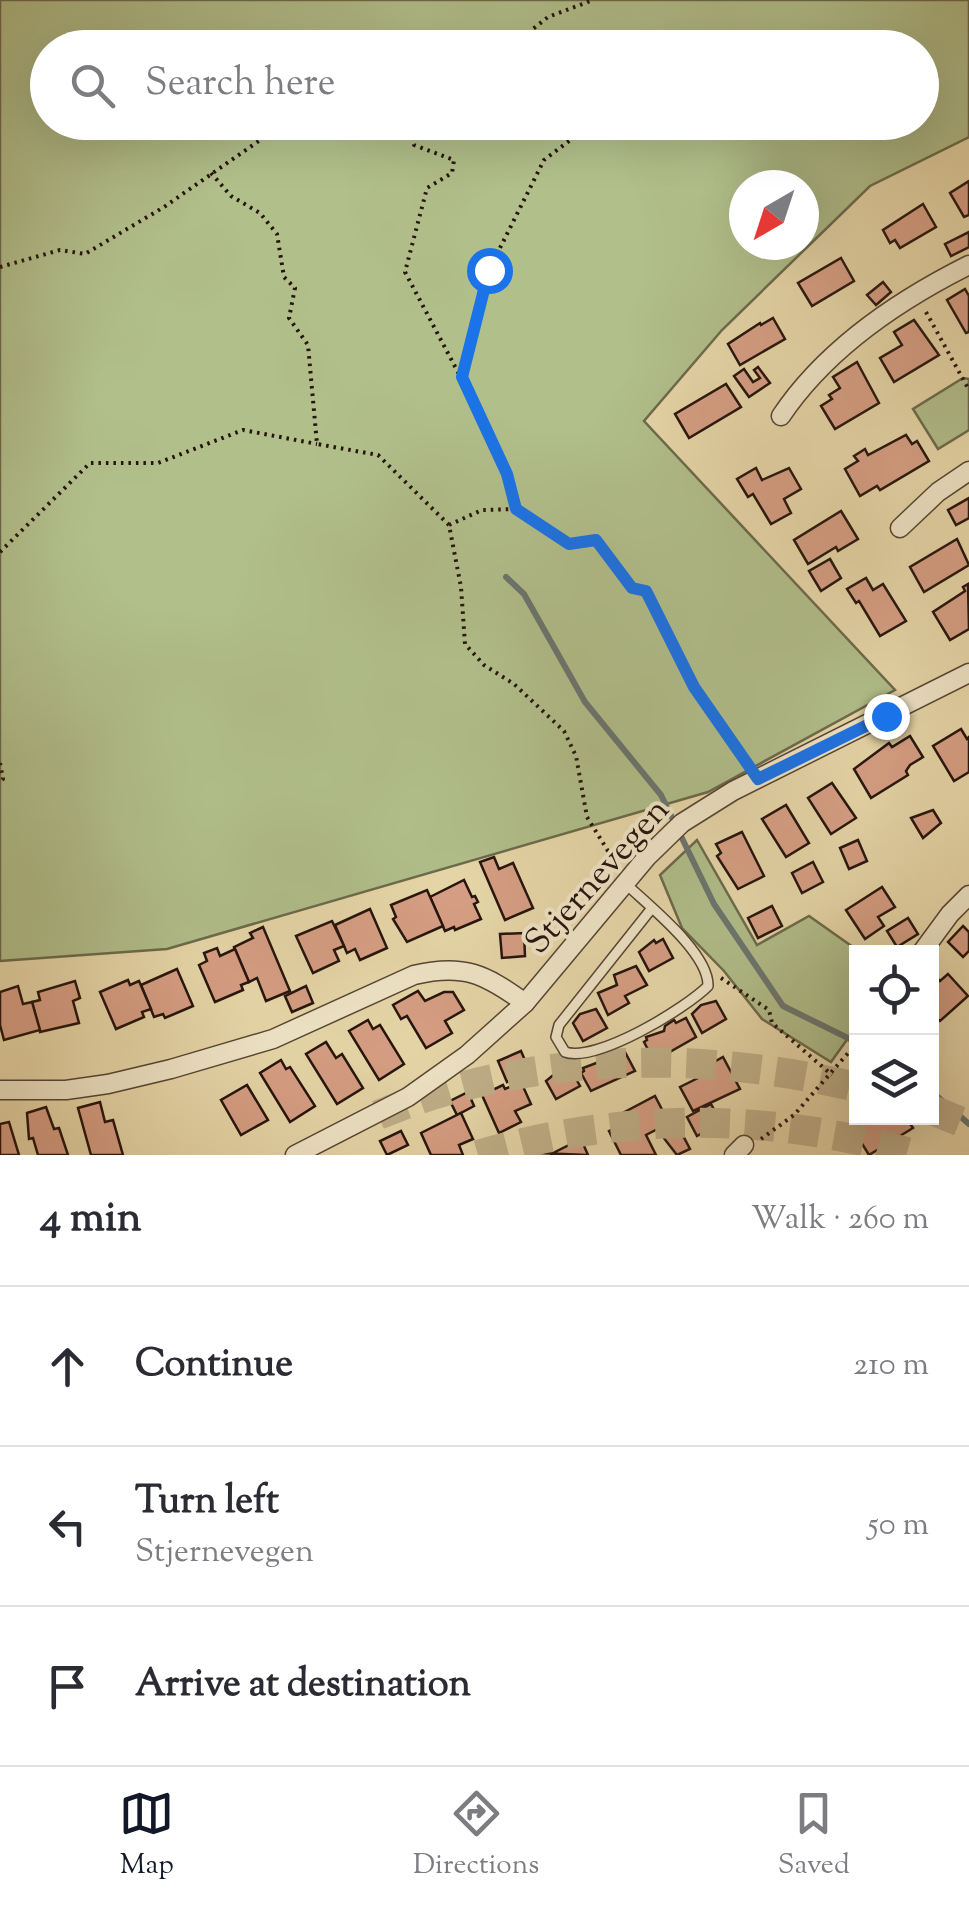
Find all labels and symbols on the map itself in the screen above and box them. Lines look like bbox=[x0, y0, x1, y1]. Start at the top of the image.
north arrow bbox=[729, 170, 819, 260]
route start bbox=[467, 248, 513, 294]
route end bbox=[864, 694, 910, 740]
street label: Stjernevegen bbox=[514, 788, 683, 967]

